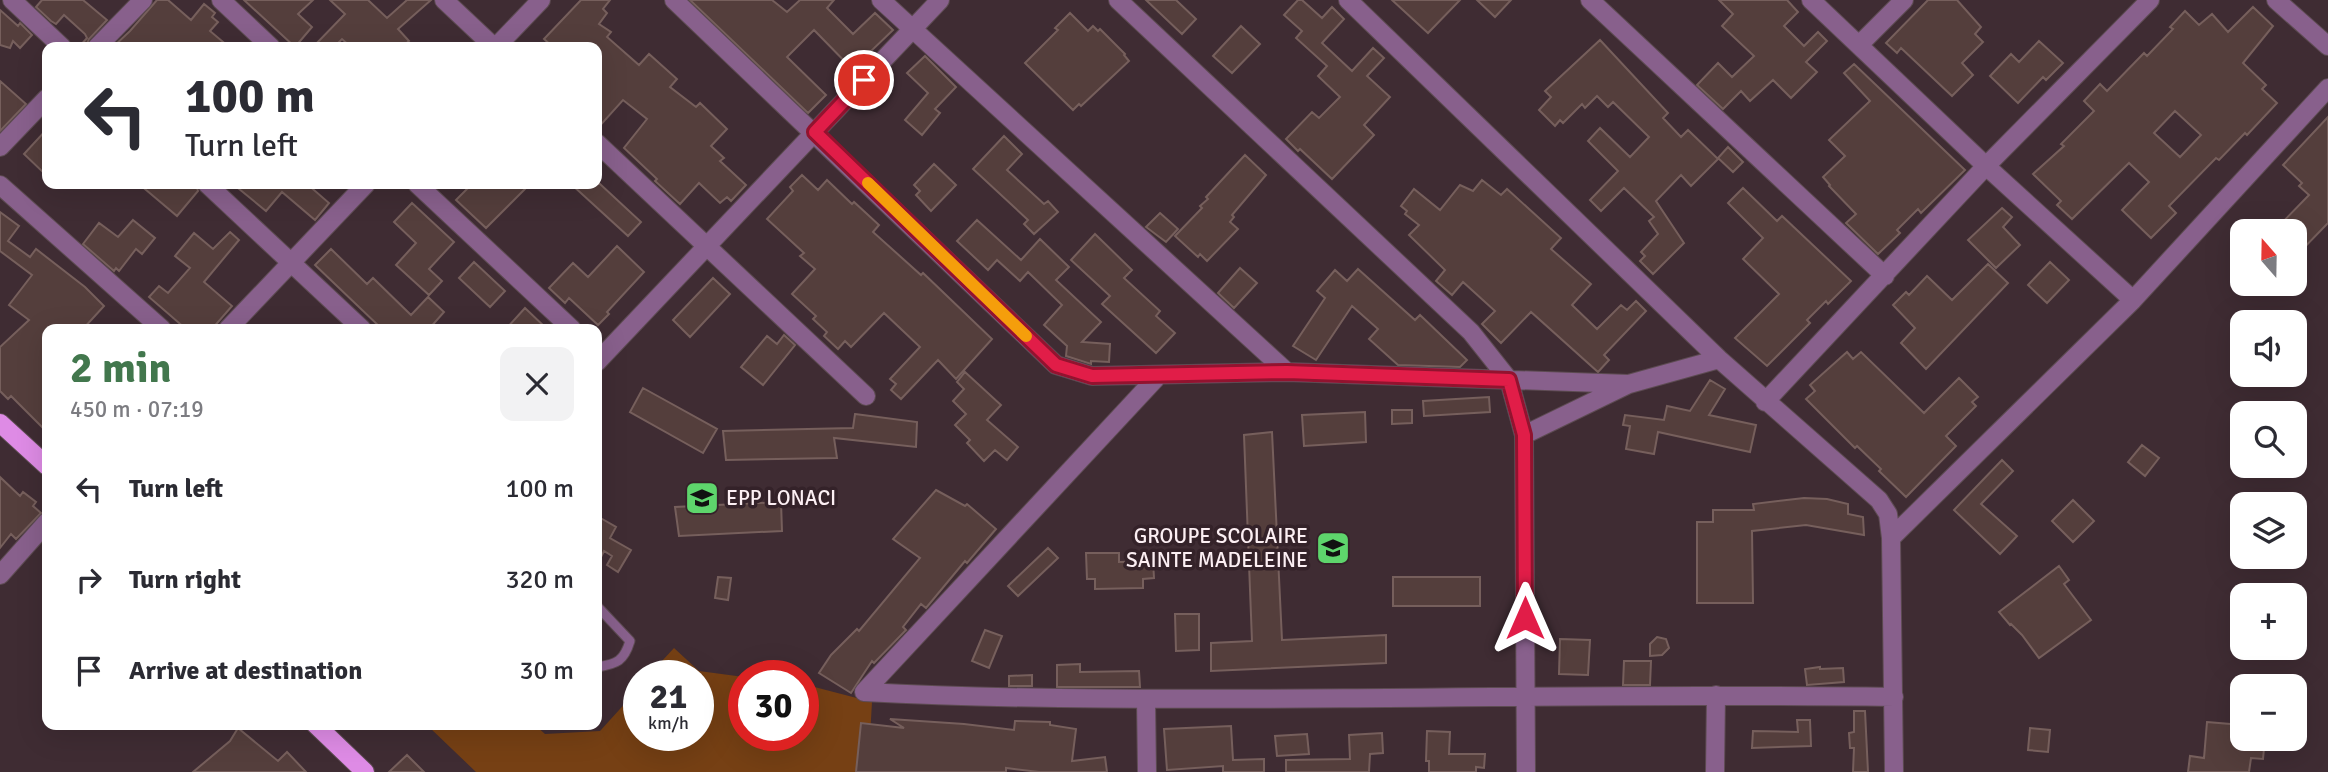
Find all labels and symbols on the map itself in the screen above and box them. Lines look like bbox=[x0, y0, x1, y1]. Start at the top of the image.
pin bbox=[834, 50, 894, 110]
north arrow bbox=[2230, 219, 2306, 296]
school or university icon: EPP LONACI bbox=[683, 479, 721, 517]
place label: EPP LONACI bbox=[726, 485, 836, 511]
place label: GROUPE SCOLAIRE SAINTE MADELEINE bbox=[1126, 523, 1308, 573]
school or university icon: GROUPE SCOLAIRE SAINTE MADELEINE bbox=[1314, 529, 1352, 567]
position arrow bbox=[1488, 581, 1562, 655]
speed limit sign: 30 bbox=[728, 660, 819, 751]

